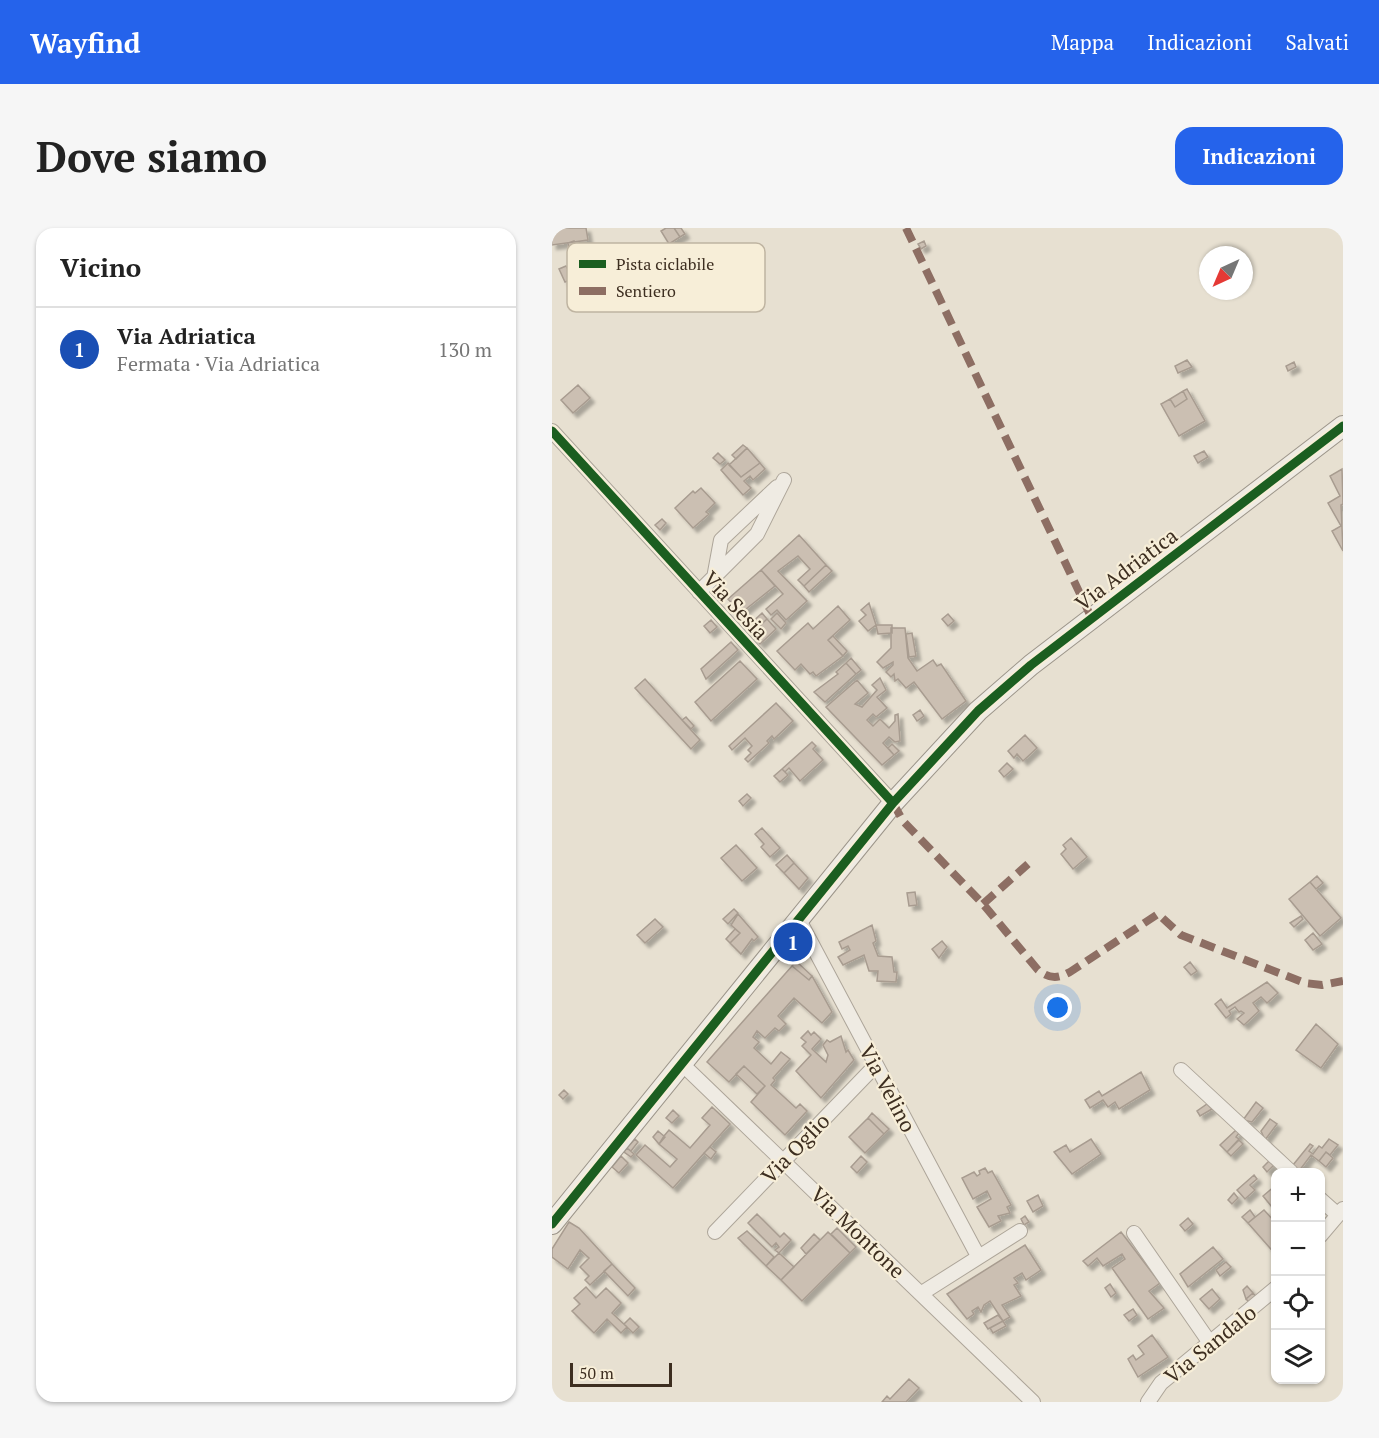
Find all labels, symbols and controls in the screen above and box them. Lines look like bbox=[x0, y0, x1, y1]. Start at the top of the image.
text: Wayfind bbox=[30, 24, 141, 61]
text: Mappa bbox=[1051, 28, 1114, 56]
text: Indicazioni bbox=[1147, 28, 1252, 56]
text: Salvati bbox=[1285, 28, 1349, 56]
button: Indicazioni bbox=[1175, 127, 1343, 185]
text: Dove siamo bbox=[36, 128, 267, 184]
legend bbox=[567, 243, 765, 312]
north arrow bbox=[1199, 246, 1253, 300]
text: Vicino bbox=[60, 250, 141, 284]
text: Pista ciclabile bbox=[616, 253, 714, 275]
text: Sentiero bbox=[616, 280, 676, 302]
text: Via Adriatica bbox=[117, 321, 256, 350]
text: 1 bbox=[74, 336, 85, 363]
text: 130 m bbox=[438, 336, 492, 363]
text: Fermata · Via Adriatica bbox=[117, 350, 320, 377]
street label: Via Adriatica bbox=[1069, 521, 1183, 617]
street label: Via Sesia bbox=[697, 565, 775, 646]
pin: 1 bbox=[774, 920, 812, 964]
your location bbox=[1043, 993, 1072, 1022]
street label: Via Velino bbox=[853, 1039, 923, 1137]
street label: Via Oglio bbox=[755, 1107, 835, 1189]
map controls bbox=[1271, 1168, 1325, 1384]
button: + bbox=[1271, 1168, 1325, 1222]
street label: Via Montone bbox=[805, 1180, 911, 1284]
button: − bbox=[1271, 1222, 1325, 1276]
button: locate bbox=[1271, 1276, 1325, 1330]
street label: Via Sandalo bbox=[1158, 1298, 1262, 1390]
button: layers bbox=[1271, 1330, 1325, 1384]
scale bar bbox=[570, 1360, 672, 1388]
text: 50 m bbox=[579, 1362, 614, 1384]

